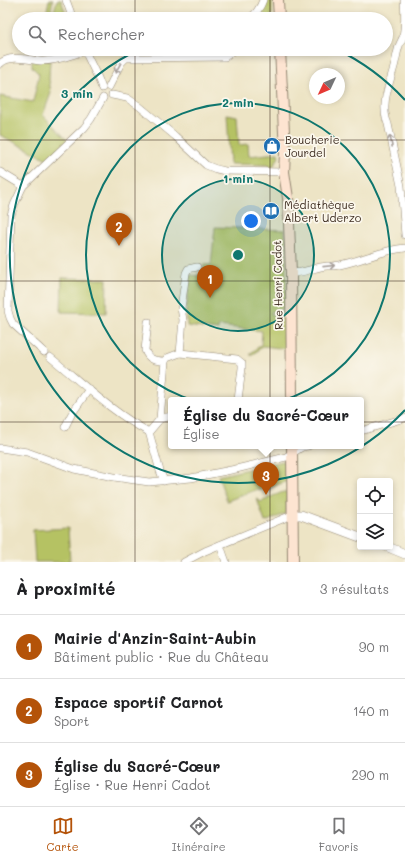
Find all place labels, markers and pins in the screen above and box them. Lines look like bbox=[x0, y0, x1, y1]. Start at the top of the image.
place label: Boucherie Jourdel bbox=[285, 132, 340, 160]
shop icon: Boucherie Jourdel bbox=[262, 136, 282, 156]
place label: Médiathèque Albert Uderzo bbox=[284, 197, 362, 225]
library icon: Médiathèque Albert Uderzo bbox=[261, 201, 281, 221]
pin: 2 bbox=[106, 213, 132, 246]
centre of rings bbox=[231, 248, 245, 262]
pin: 1 bbox=[197, 265, 223, 298]
pin: 3 bbox=[253, 462, 279, 495]

